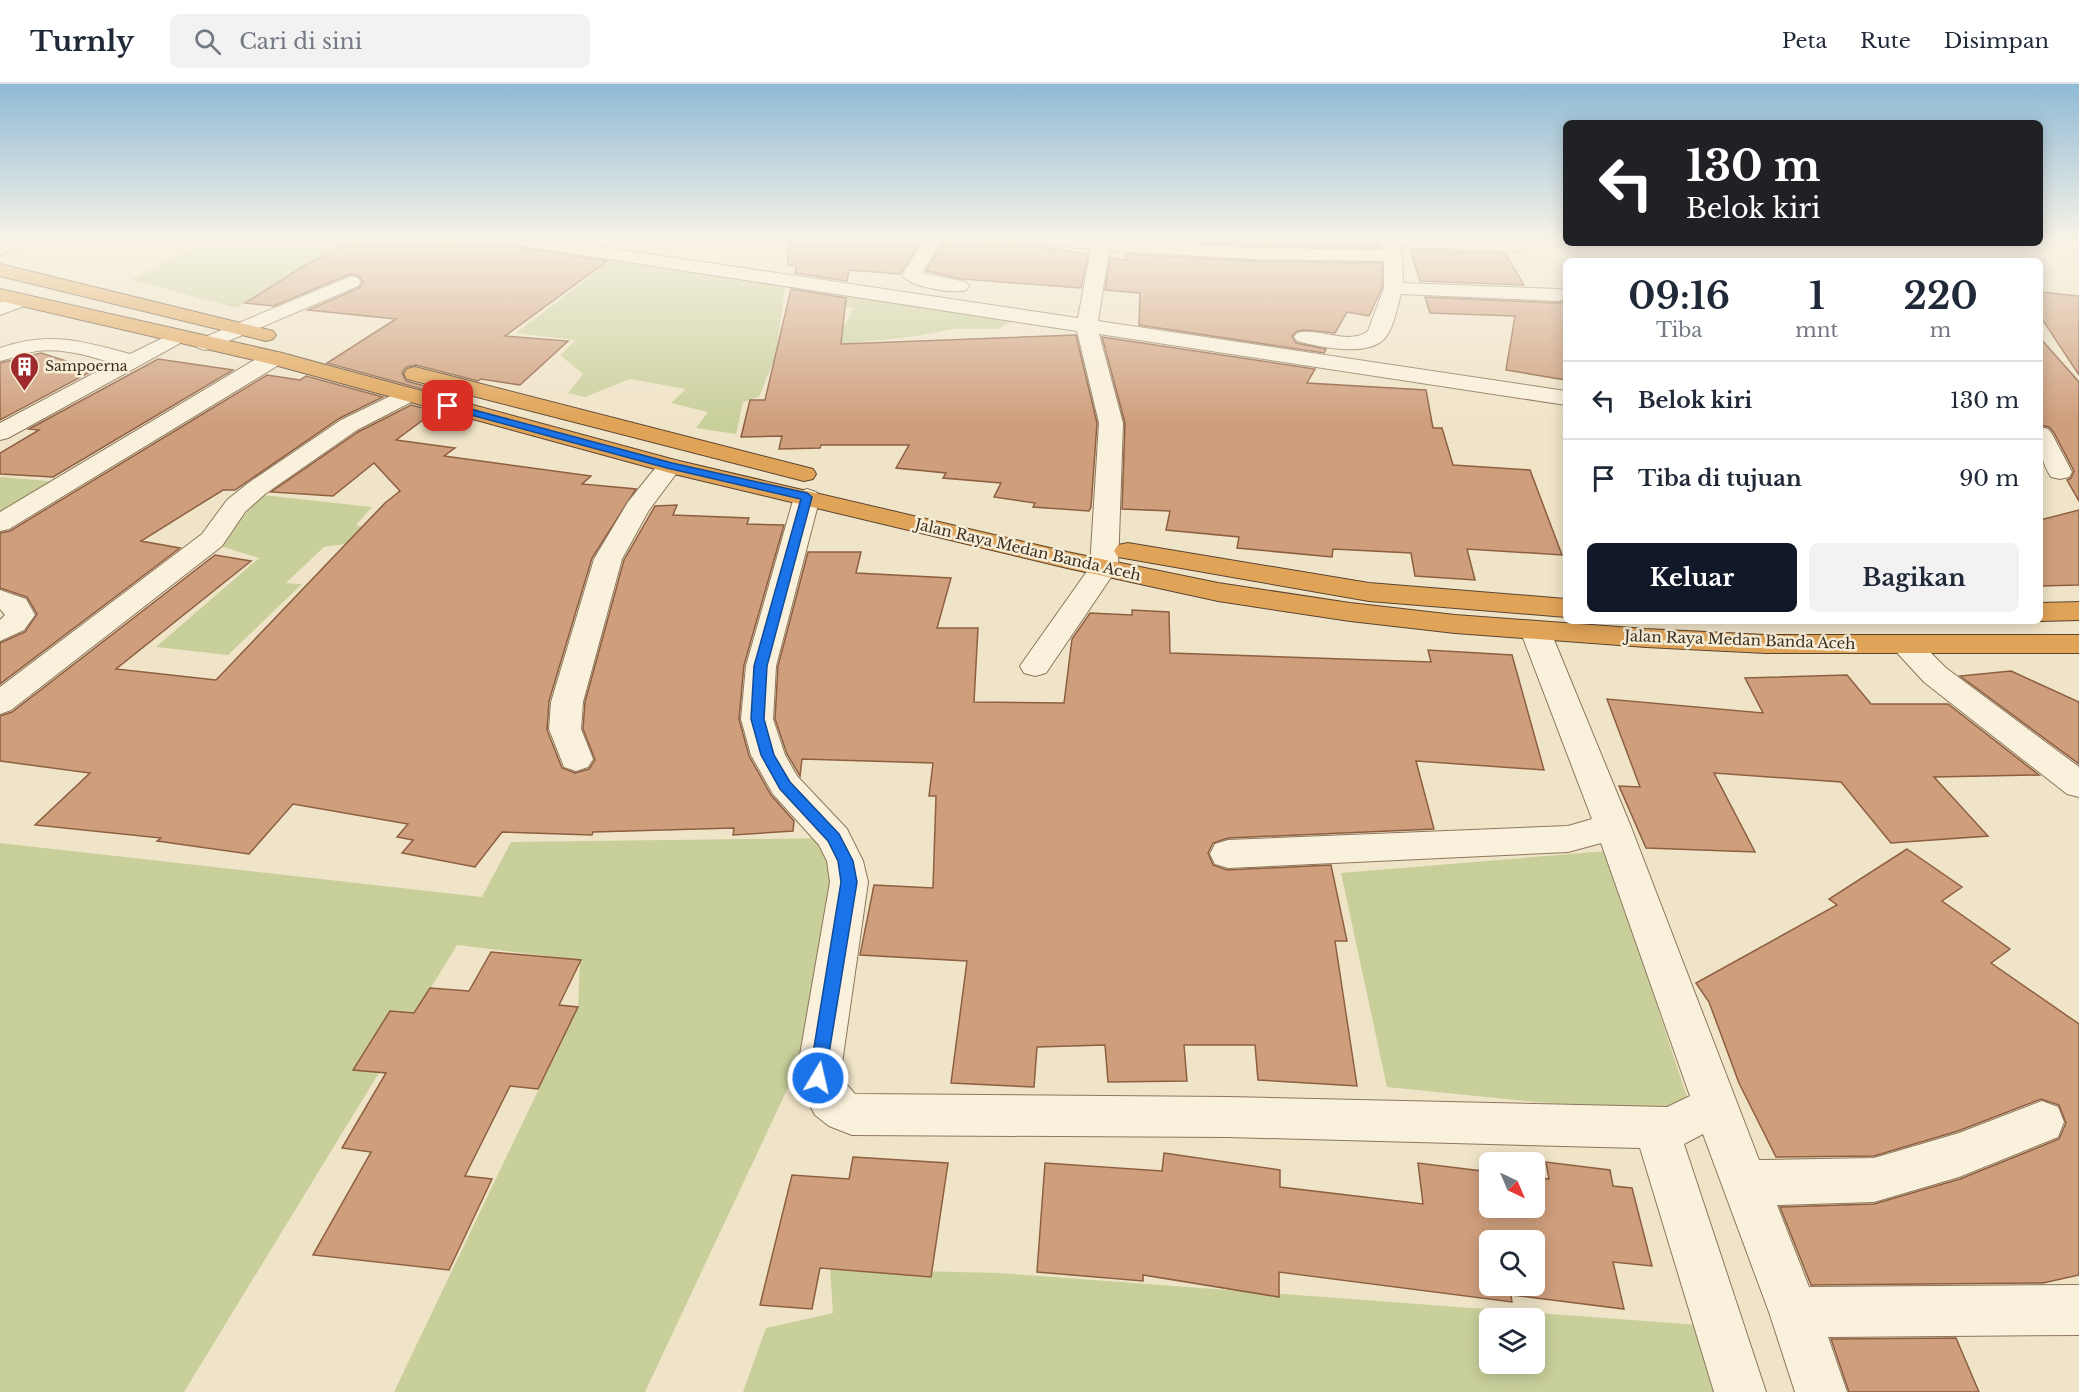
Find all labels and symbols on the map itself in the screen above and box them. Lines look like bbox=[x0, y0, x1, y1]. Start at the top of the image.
building icon: Sampoerna bbox=[8, 350, 40, 392]
place label: Sampoerna bbox=[45, 357, 128, 375]
pin bbox=[422, 380, 473, 431]
street label: Jalan Raya Medan Banda Aceh bbox=[911, 514, 1143, 585]
street label: Jalan Raya Medan Banda Aceh bbox=[1622, 626, 1856, 653]
position arrow bbox=[786, 1046, 850, 1110]
north arrow bbox=[1479, 1152, 1545, 1218]

